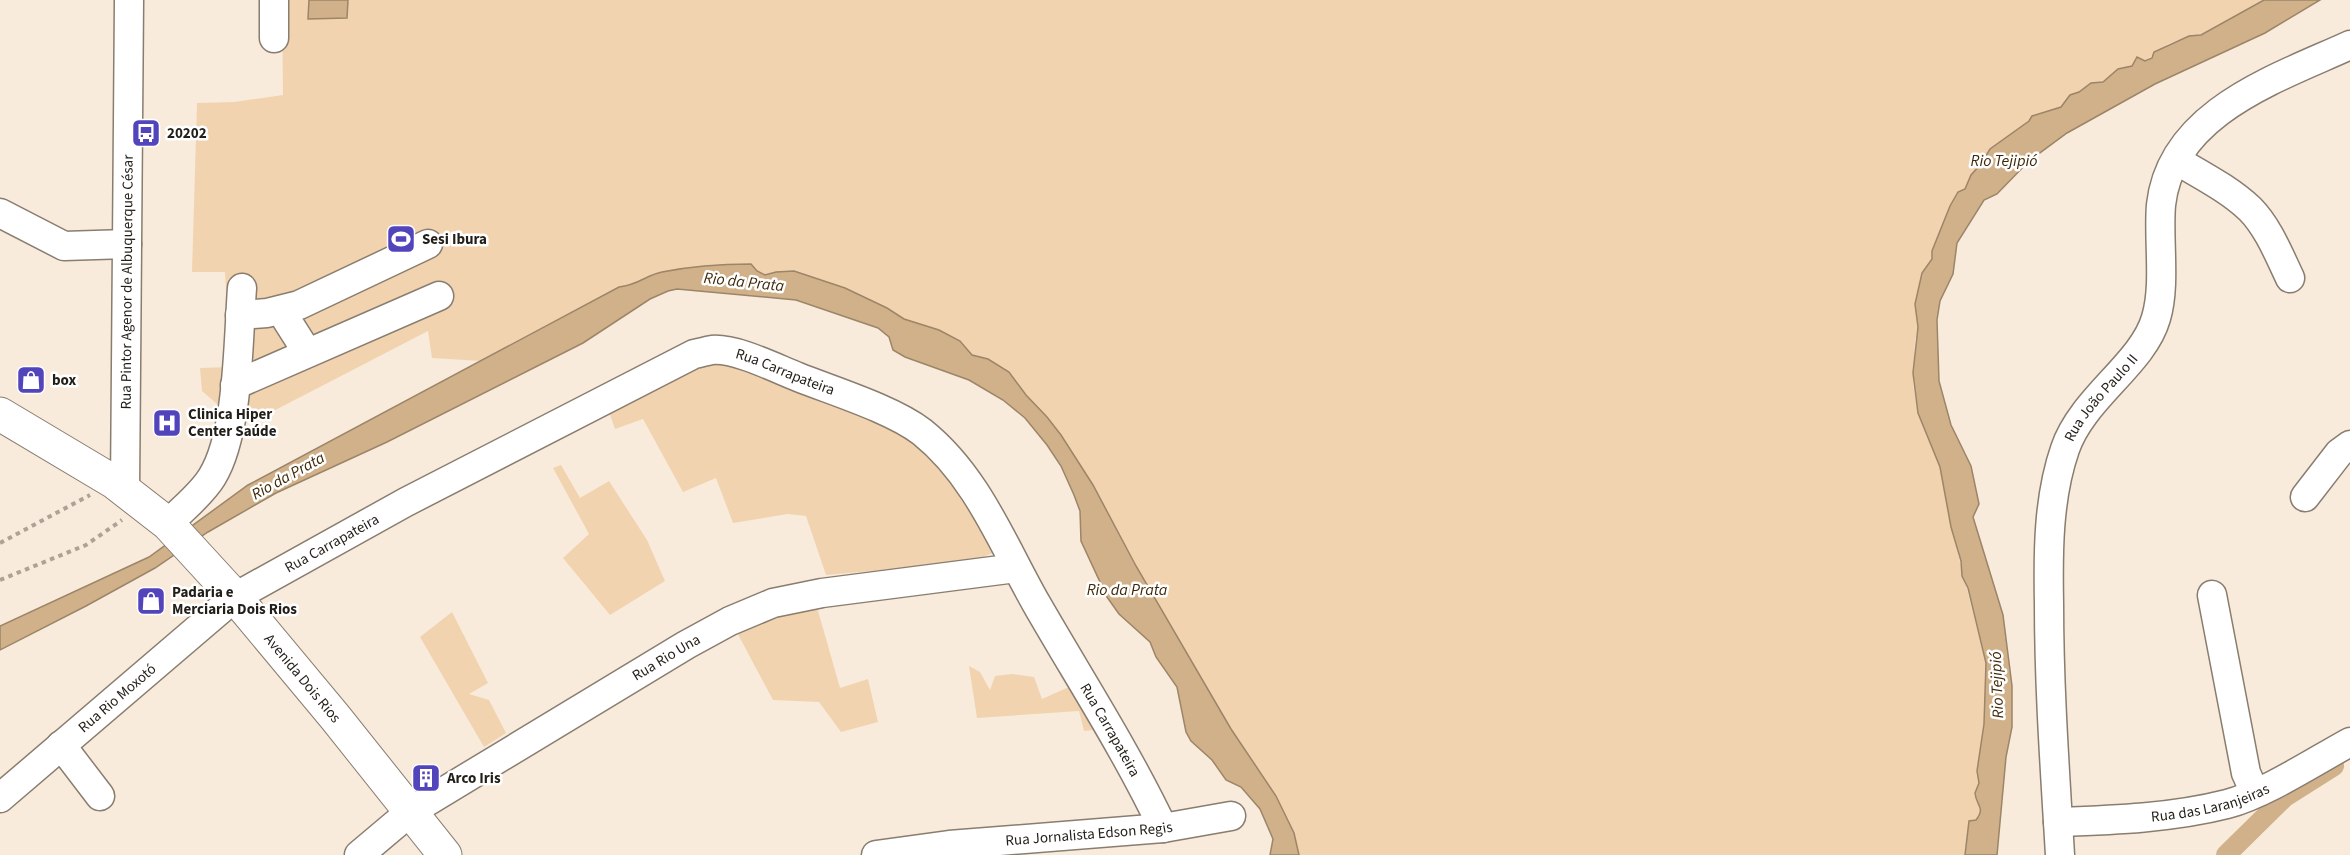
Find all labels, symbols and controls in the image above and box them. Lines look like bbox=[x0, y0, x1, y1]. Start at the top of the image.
bus stop icon: 20202 bbox=[130, 117, 162, 149]
place label: 20202 bbox=[167, 123, 207, 144]
water label: Rio Tejipió bbox=[1971, 150, 2037, 172]
street label: Rua Pintor Agenor de Albuquerque César bbox=[115, 154, 138, 410]
sports icon: Sesi Ibura bbox=[385, 223, 417, 255]
place label: Sesi Ibura bbox=[422, 229, 487, 250]
water label: Rio da Prata bbox=[703, 267, 786, 297]
street label: Rua Carrapateira bbox=[733, 343, 838, 400]
street label: Rua João Paulo II bbox=[2059, 349, 2143, 445]
shop icon: box bbox=[15, 364, 47, 396]
place label: box bbox=[52, 370, 77, 391]
place label: Clinica Hiper Center Saúde bbox=[188, 404, 277, 442]
hospital icon: Clinica Hiper Center Saúde bbox=[151, 407, 183, 439]
water label: Rio da Prata bbox=[247, 447, 329, 505]
street label: Rua Carrapateira bbox=[281, 509, 383, 578]
water label: Rio da Prata bbox=[1087, 579, 1168, 601]
place label: Padaria e Merciaria Dois Rios bbox=[172, 582, 297, 620]
shop icon: Padaria e Merciaria Dois Rios bbox=[135, 585, 167, 617]
street label: Avenida Dois Rios bbox=[259, 629, 346, 727]
street label: Rua Rio Una bbox=[628, 629, 704, 686]
water label: Rio Tejipió bbox=[1985, 651, 2009, 719]
street label: Rua Rio Moxotó bbox=[73, 658, 161, 737]
street label: Rua Carrapateira bbox=[1075, 679, 1146, 780]
building icon: Arco Iris bbox=[410, 762, 442, 794]
place label: Arco Iris bbox=[446, 768, 501, 789]
street label: Rua das Laranjeiras bbox=[2150, 778, 2273, 827]
street label: Rua Jornalista Edson Regis bbox=[1005, 816, 1174, 851]

